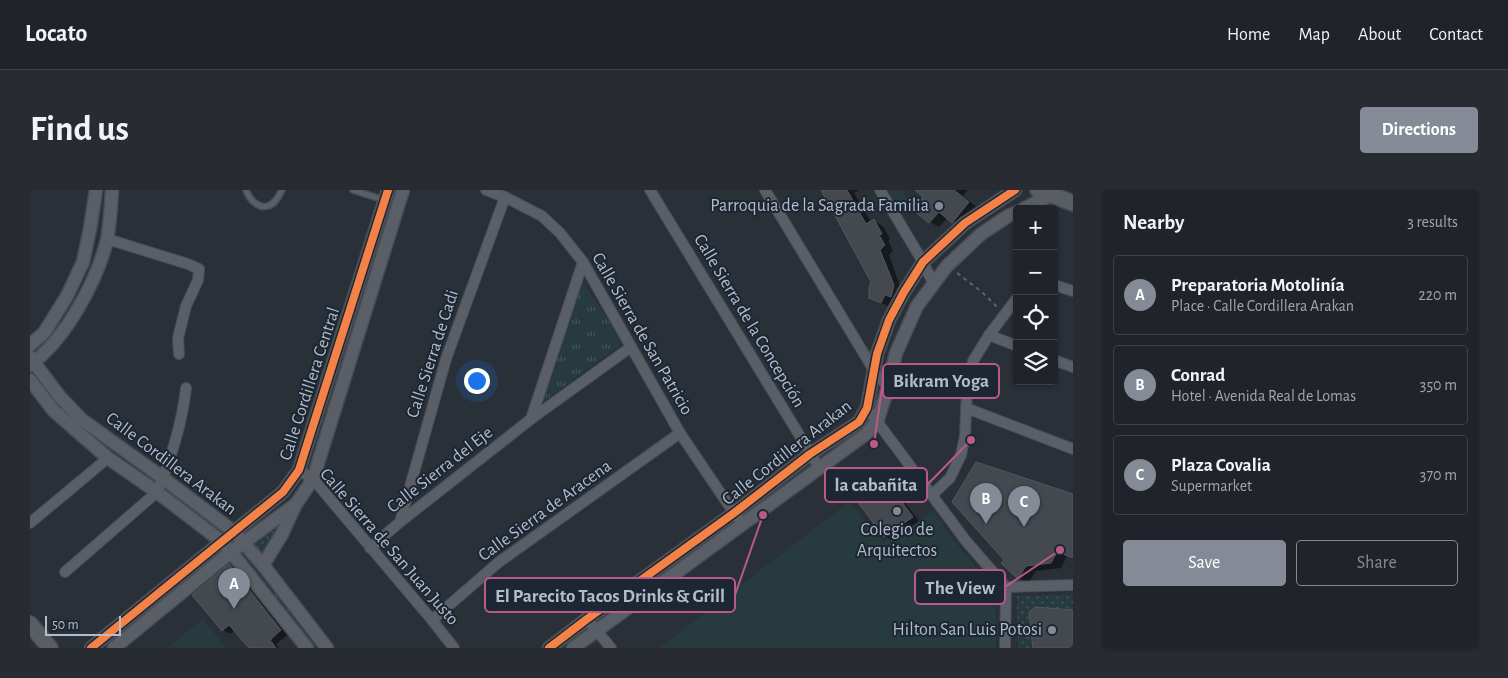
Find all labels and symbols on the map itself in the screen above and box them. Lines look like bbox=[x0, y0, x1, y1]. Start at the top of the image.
place label: Parroquia de la Sagrada Familia bbox=[710, 197, 929, 215]
marker: Parroquia de la Sagrada Familia bbox=[933, 200, 945, 212]
street label: Calle Sierra de la Concepción bbox=[690, 231, 808, 411]
street label: Calle Sierra de San Patricio bbox=[588, 250, 696, 418]
street label: Calle Sierra de Cadi bbox=[404, 288, 462, 420]
street label: Calle Cordillera Central bbox=[277, 305, 343, 463]
callout: Bikram Yoga bbox=[883, 364, 999, 398]
your location bbox=[464, 368, 490, 394]
text: Bikram Yoga bbox=[893, 372, 989, 391]
street label: Calle Cordillera Arakan bbox=[719, 397, 855, 509]
street label: Calle Cordillera Arakan bbox=[102, 409, 240, 519]
street label: Calle Sierra del Eje bbox=[384, 423, 496, 517]
street label: Calle Sierra de Aracena bbox=[475, 457, 615, 565]
street label: Calle Sierra de San Juan Justo bbox=[316, 465, 462, 629]
callout: la cabañita bbox=[825, 468, 927, 502]
text: la cabañita bbox=[835, 476, 917, 495]
pin: B bbox=[970, 483, 1002, 524]
pin: C bbox=[1008, 486, 1040, 527]
marker: Colegio de Arquitectos bbox=[891, 505, 903, 517]
place label: Colegio de Arquitectos bbox=[857, 521, 937, 560]
pin: A bbox=[218, 568, 250, 609]
callout: The View bbox=[915, 570, 1005, 604]
callout: El Parecito Tacos Drinks & Grill bbox=[485, 578, 735, 612]
text: The View bbox=[925, 579, 996, 598]
text: El Parecito Tacos Drinks & Grill bbox=[495, 587, 725, 606]
scale bar bbox=[45, 613, 121, 636]
place label: Hilton San Luis Potosi bbox=[893, 621, 1042, 639]
marker: Hilton San Luis Potosi bbox=[1046, 624, 1058, 636]

